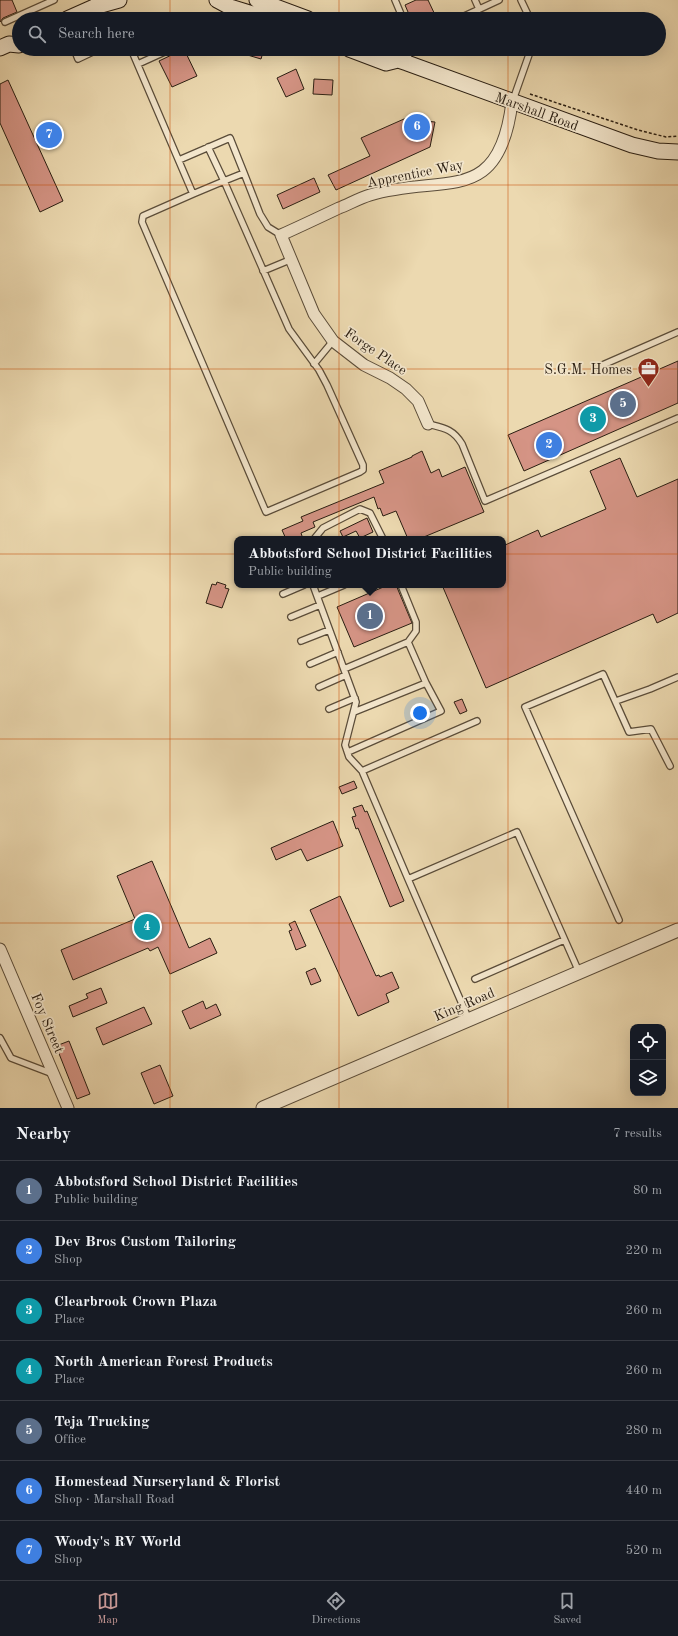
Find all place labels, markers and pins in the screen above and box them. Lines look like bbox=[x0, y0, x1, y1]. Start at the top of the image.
pin: 6 bbox=[404, 112, 430, 142]
pin: 7 bbox=[36, 120, 62, 150]
office icon: S.G.M. Homes bbox=[635, 356, 661, 389]
place label: S.G.M. Homes bbox=[544, 363, 632, 377]
pin: 5 bbox=[610, 389, 636, 419]
pin: 3 bbox=[580, 404, 606, 434]
pin: 2 bbox=[536, 430, 562, 460]
pin: 1 bbox=[357, 601, 383, 631]
pin: 4 bbox=[134, 912, 160, 942]

